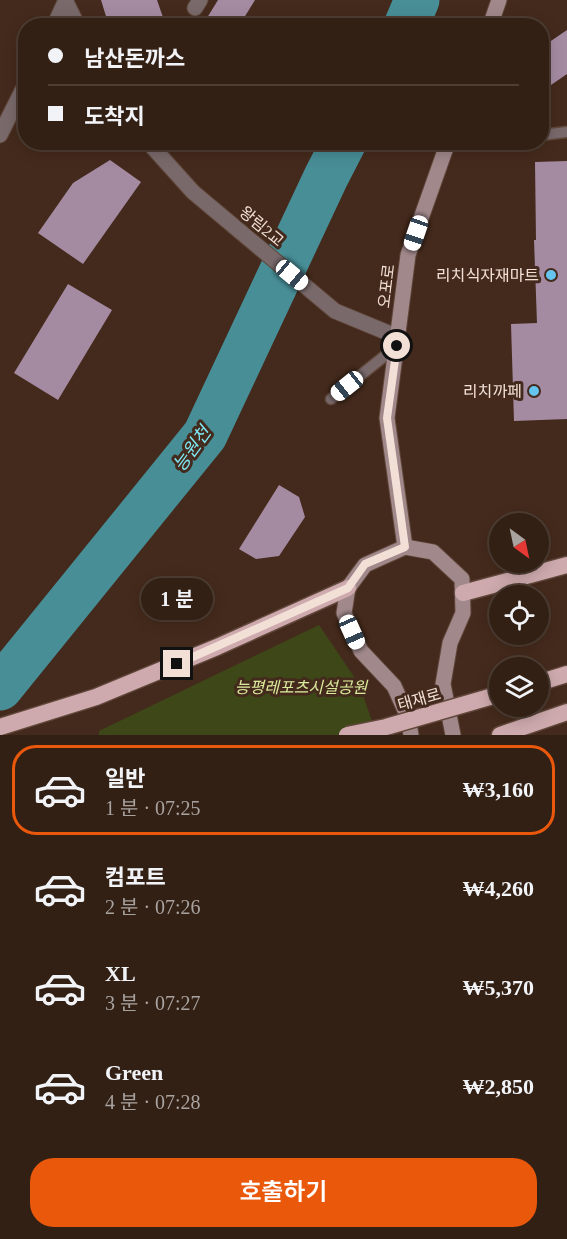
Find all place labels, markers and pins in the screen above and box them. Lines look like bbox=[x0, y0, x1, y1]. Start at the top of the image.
place label: 리치식자재마트 bbox=[436, 267, 539, 284]
marker: 리치식자재마트 bbox=[544, 268, 558, 282]
place label: 리치까페 bbox=[463, 383, 522, 400]
marker: 리치까페 bbox=[527, 384, 541, 398]

